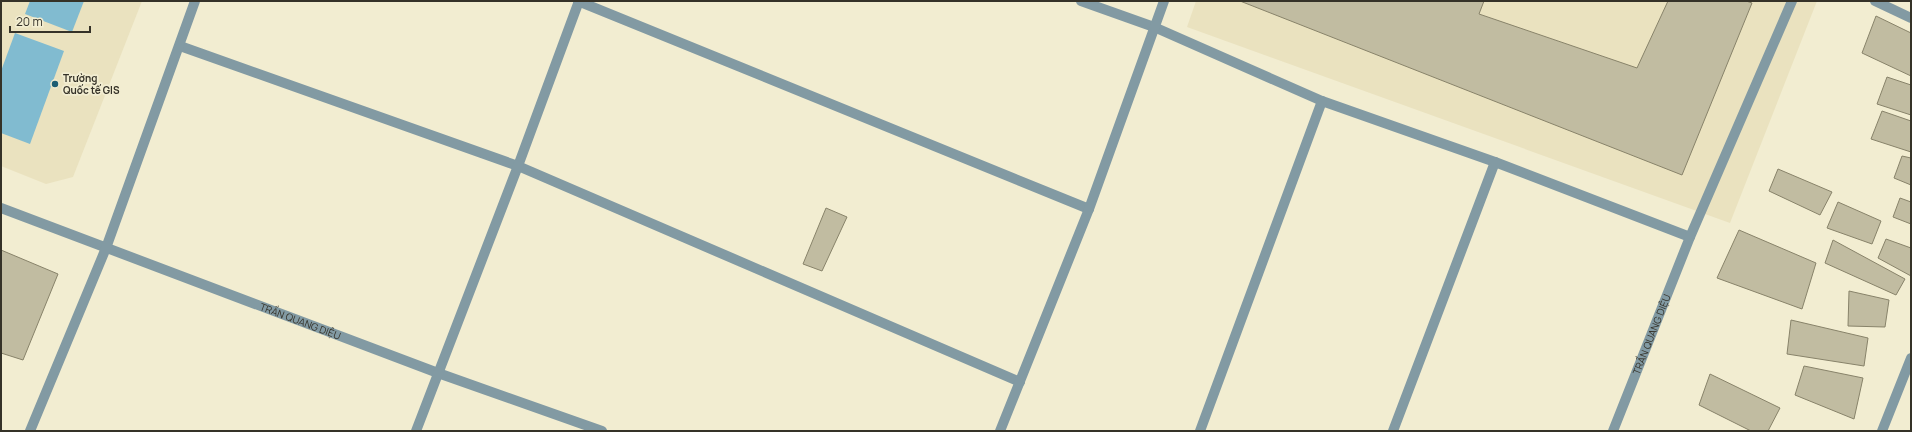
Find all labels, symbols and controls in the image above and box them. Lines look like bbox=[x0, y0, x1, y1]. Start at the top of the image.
scale bar bbox=[10, 8, 90, 34]
text: 20 m bbox=[16, 13, 43, 30]
place label: Trường Quốc tế GIS bbox=[63, 71, 120, 97]
marker: Trường Quốc tế GIS bbox=[50, 79, 60, 89]
street label: TRẦN QUANG DIỆU bbox=[1629, 292, 1674, 377]
street label: TRẦN QUANG DIỆU bbox=[258, 299, 343, 343]

